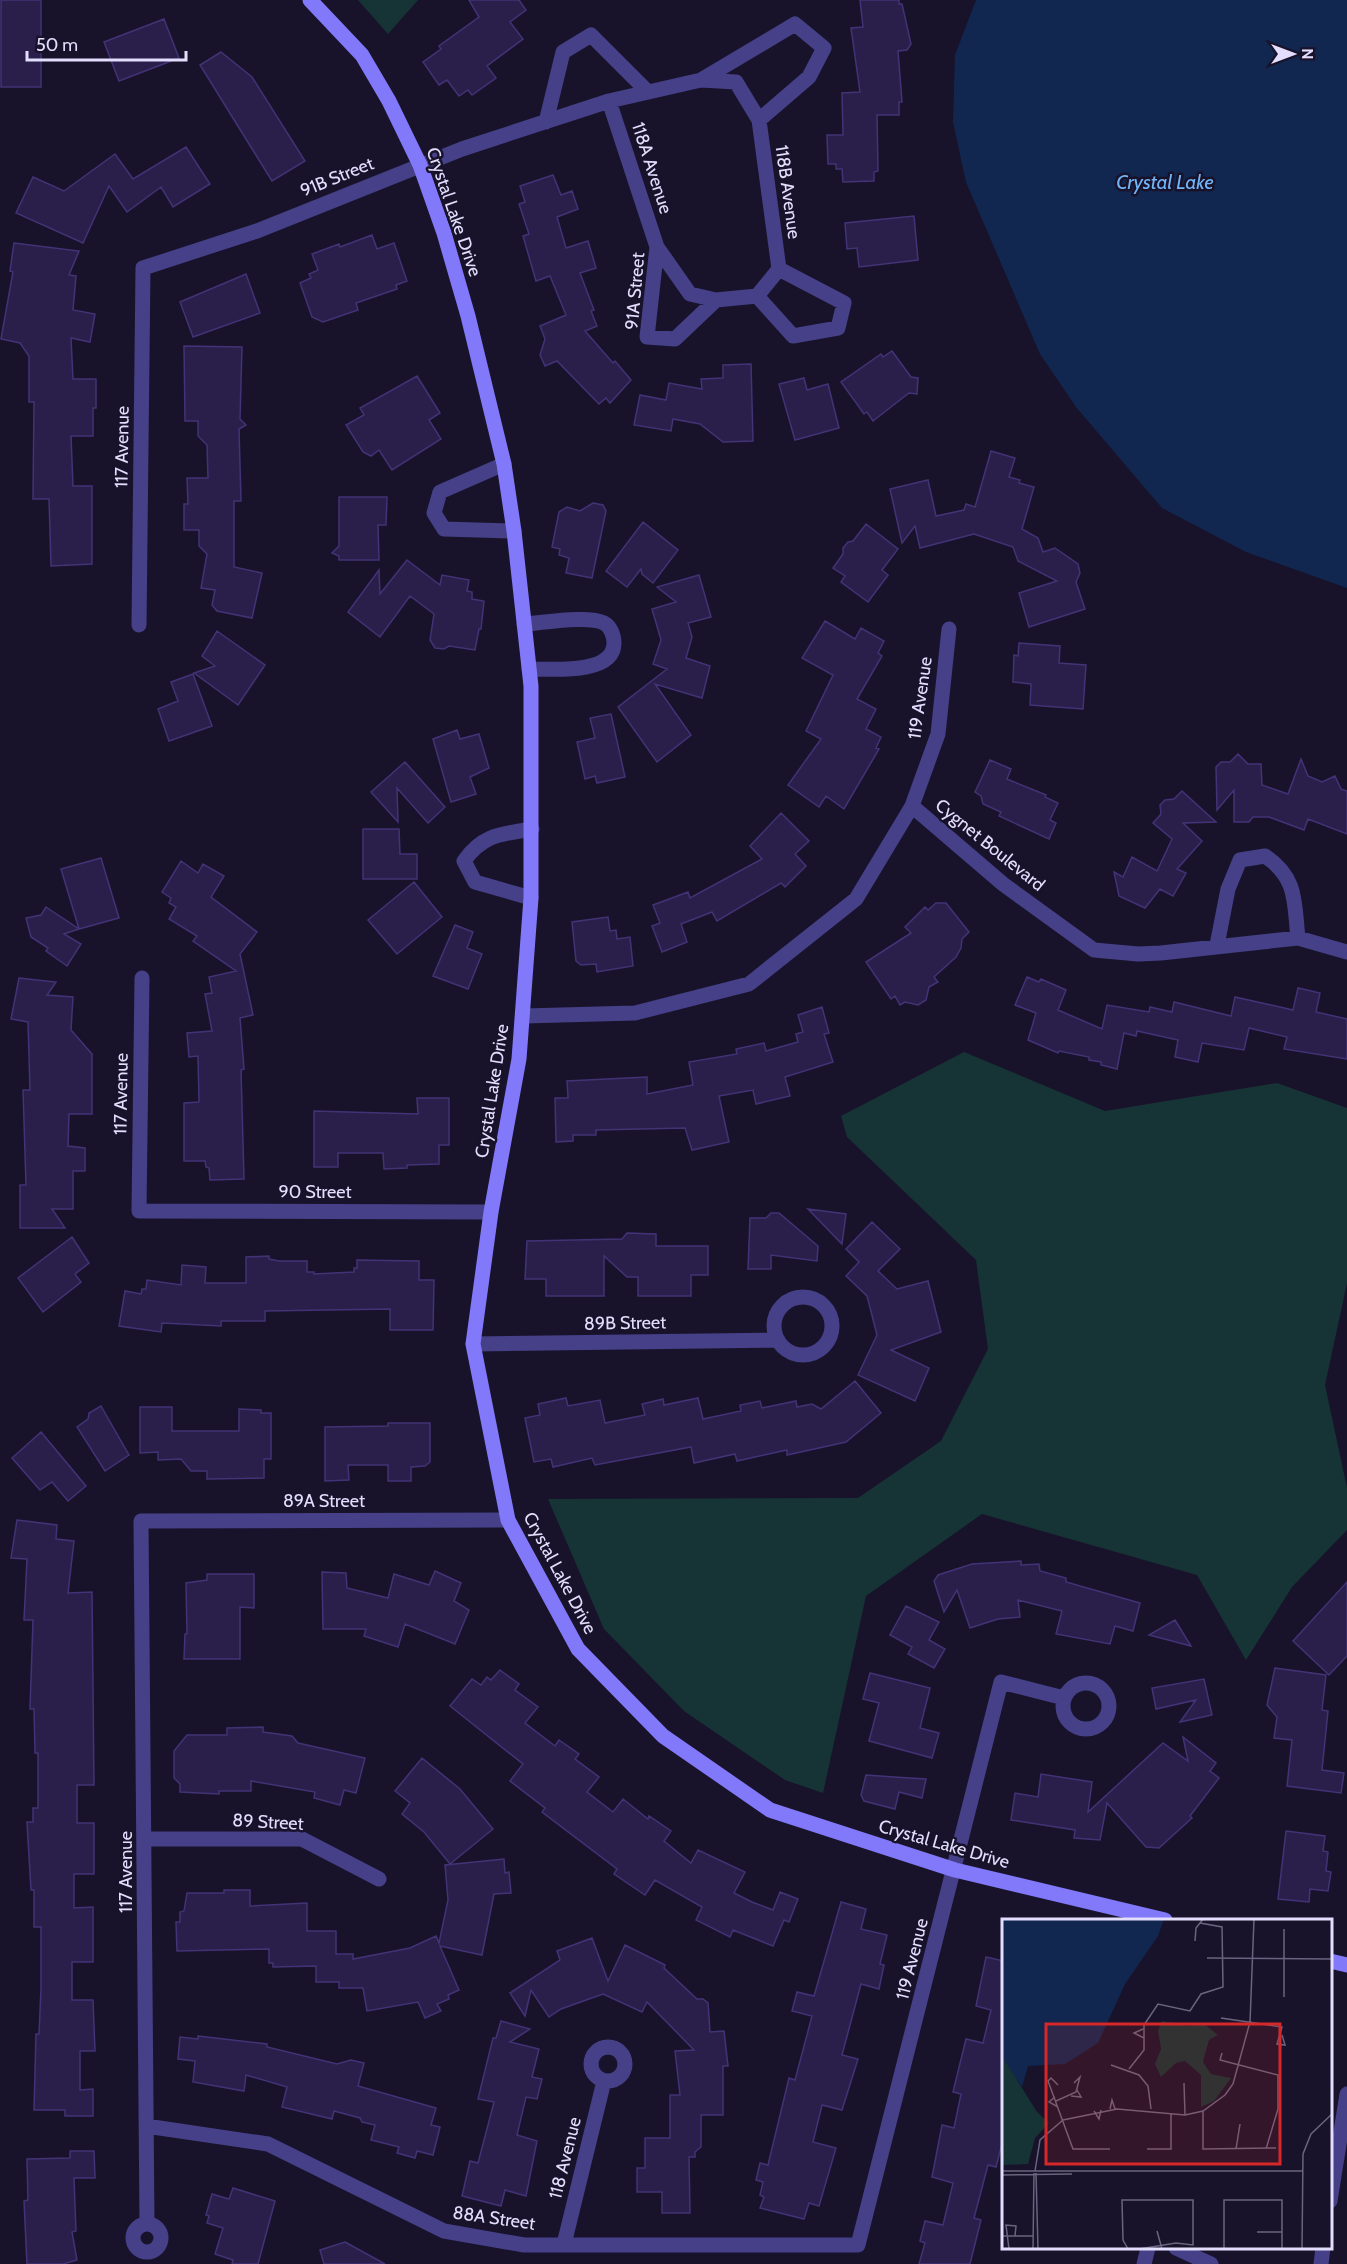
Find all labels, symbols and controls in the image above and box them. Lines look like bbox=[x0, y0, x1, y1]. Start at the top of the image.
scale bar bbox=[27, 24, 186, 62]
north arrow bbox=[1263, 24, 1323, 84]
text: 50 m bbox=[36, 34, 78, 56]
text: N bbox=[1298, 48, 1317, 60]
street label: 118A Avenue bbox=[627, 119, 677, 217]
street label: 118B Avenue bbox=[771, 144, 805, 240]
street label: Crystal Lake Drive bbox=[422, 145, 486, 279]
street label: 91B Street bbox=[297, 152, 377, 202]
water label: Crystal Lake bbox=[1116, 170, 1214, 194]
street label: 91A Street bbox=[621, 251, 649, 331]
street label: 117 Avenue bbox=[110, 406, 134, 488]
street label: 119 Avenue bbox=[903, 655, 937, 741]
street label: Cygnet Boulevard bbox=[931, 794, 1049, 896]
street label: Crystal Lake Drive bbox=[471, 1023, 513, 1159]
street label: 117 Avenue bbox=[109, 1053, 133, 1135]
street label: 90 Street bbox=[278, 1181, 352, 1203]
street label: 89B Street bbox=[584, 1311, 666, 1335]
street label: 89A Street bbox=[283, 1490, 365, 1512]
street label: Crystal Lake Drive bbox=[519, 1508, 601, 1638]
street label: 89 Street bbox=[232, 1809, 304, 1835]
street label: Crystal Lake Drive bbox=[876, 1815, 1012, 1873]
street label: 117 Avenue bbox=[115, 1831, 137, 1913]
street label: 119 Avenue bbox=[891, 1916, 933, 2002]
inset map bbox=[1002, 1919, 1332, 2249]
street label: 118 Avenue bbox=[544, 2115, 586, 2201]
street label: 88A Street bbox=[451, 2201, 537, 2235]

